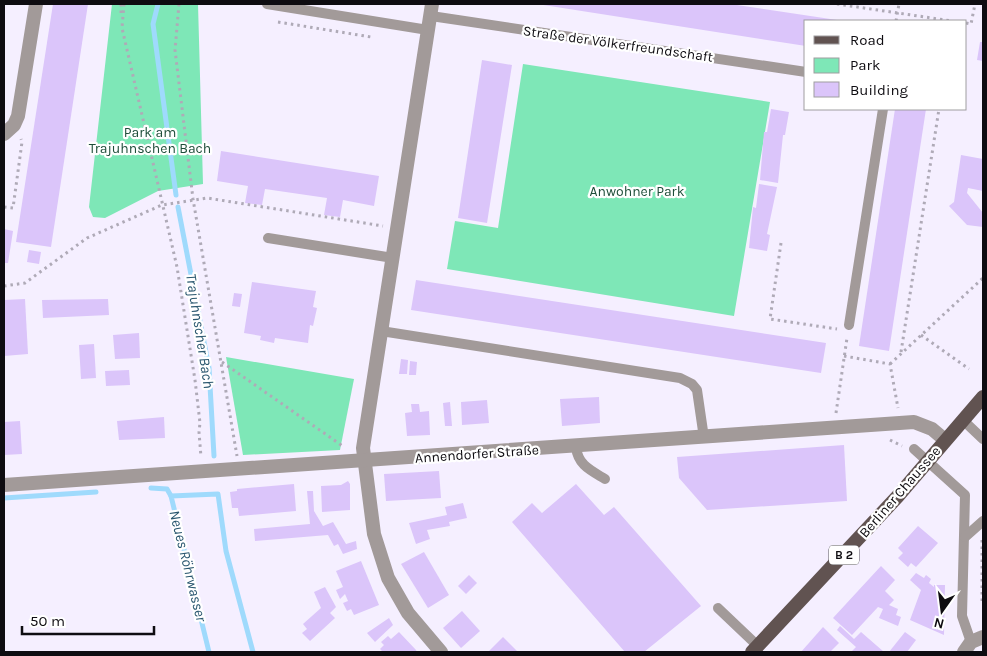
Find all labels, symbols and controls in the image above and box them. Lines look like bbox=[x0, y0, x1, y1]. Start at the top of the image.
legend bbox=[804, 20, 967, 110]
street label: Straße der Völkerfreundschaft bbox=[522, 22, 714, 66]
text: Road bbox=[850, 31, 885, 49]
text: Park bbox=[850, 56, 880, 74]
text: Building bbox=[850, 81, 908, 99]
park label: Park am Trajuhnschen Bach bbox=[89, 124, 211, 157]
park label: Anwohner Park bbox=[589, 183, 685, 200]
water label: Trajuhnscher Bach bbox=[182, 272, 218, 390]
street label: Annendorfer Straße bbox=[414, 441, 540, 467]
street label: Berliner Chaussee bbox=[856, 443, 944, 541]
water label: Neues Röhrwasser bbox=[165, 508, 211, 624]
road number: B 2 bbox=[829, 546, 859, 564]
north arrow bbox=[917, 586, 967, 636]
scale bar bbox=[22, 604, 155, 636]
text: 50 m bbox=[30, 612, 65, 630]
text: N bbox=[932, 614, 946, 633]

